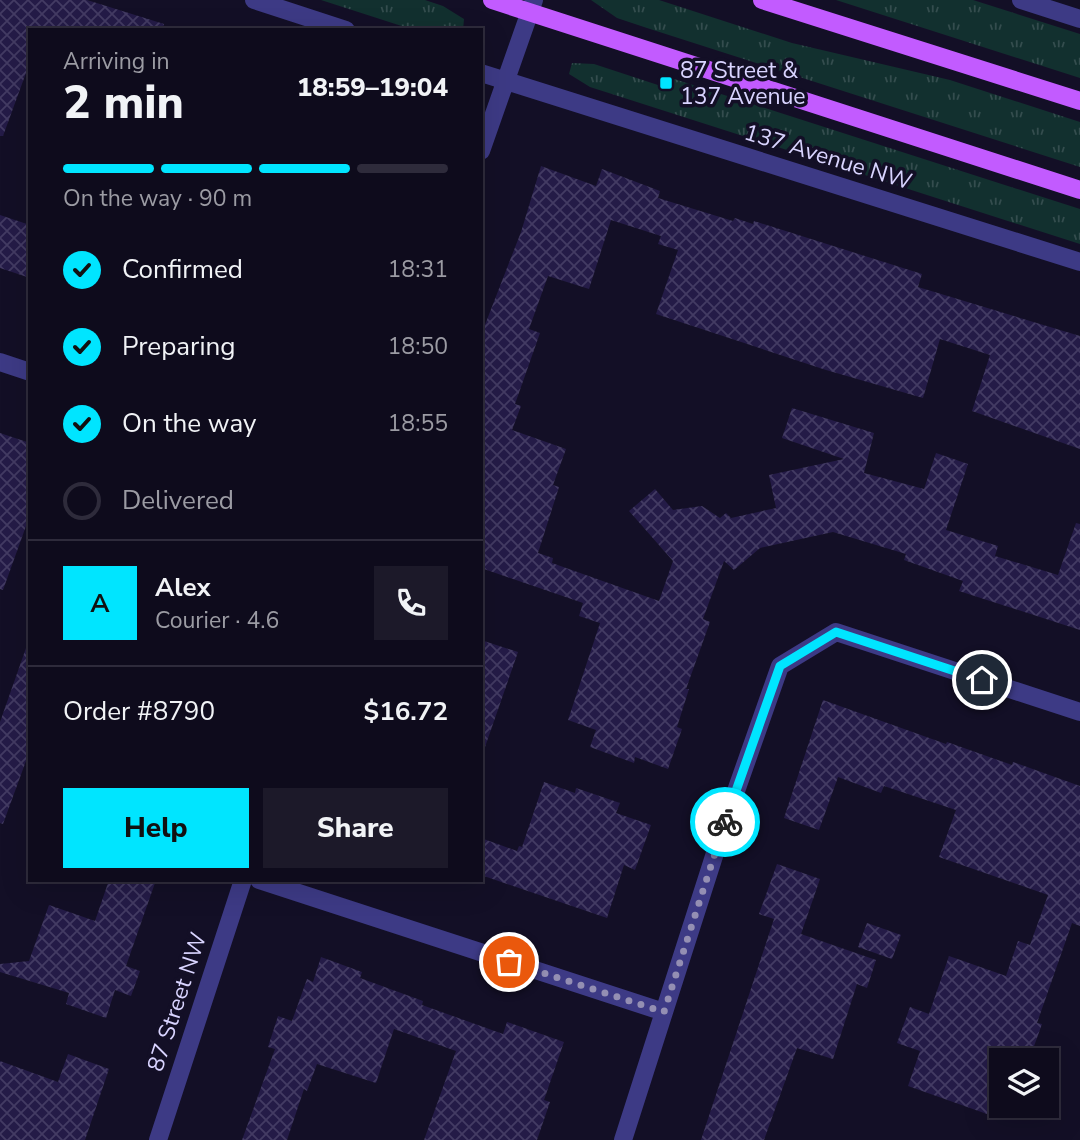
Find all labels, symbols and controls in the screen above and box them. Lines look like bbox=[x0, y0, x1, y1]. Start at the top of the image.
text: Arriving in bbox=[63, 46, 170, 77]
place label: 87 Street & 137 Avenue bbox=[680, 55, 806, 112]
text: 18:59–19:04 bbox=[297, 70, 448, 105]
text: 2 min bbox=[63, 71, 184, 134]
marker: 87 Street & 137 Avenue bbox=[658, 75, 674, 91]
street label: 137 Avenue NW bbox=[740, 117, 916, 197]
text: On the way · 90 m bbox=[63, 183, 252, 214]
icon: check bbox=[63, 251, 101, 289]
text: Confirmed bbox=[122, 252, 243, 287]
text: 18:31 bbox=[388, 254, 448, 285]
icon: check bbox=[63, 328, 101, 366]
text: Preparing bbox=[122, 329, 235, 364]
text: 18:50 bbox=[388, 331, 448, 362]
icon: check bbox=[63, 405, 101, 443]
text: On the way bbox=[122, 406, 256, 441]
text: 18:55 bbox=[388, 408, 448, 439]
text: Delivered bbox=[122, 483, 234, 518]
button: phone bbox=[374, 566, 448, 640]
text: Alex bbox=[155, 570, 211, 605]
text: A bbox=[90, 586, 110, 621]
text: Courier · 4.6 bbox=[155, 605, 279, 636]
pin bbox=[952, 650, 1012, 710]
icon: home bbox=[963, 661, 1001, 699]
text: Order #8790 bbox=[63, 694, 215, 729]
text: $16.72 bbox=[364, 694, 448, 729]
courier bbox=[690, 787, 760, 857]
button: Help bbox=[63, 788, 249, 868]
button: Share bbox=[263, 788, 448, 868]
icon: bike bbox=[706, 803, 744, 841]
street label: 87 Street NW bbox=[140, 928, 214, 1076]
pin bbox=[479, 932, 539, 992]
icon: bag bbox=[490, 943, 528, 981]
map controls bbox=[989, 1048, 1059, 1118]
button: layers bbox=[989, 1048, 1059, 1118]

